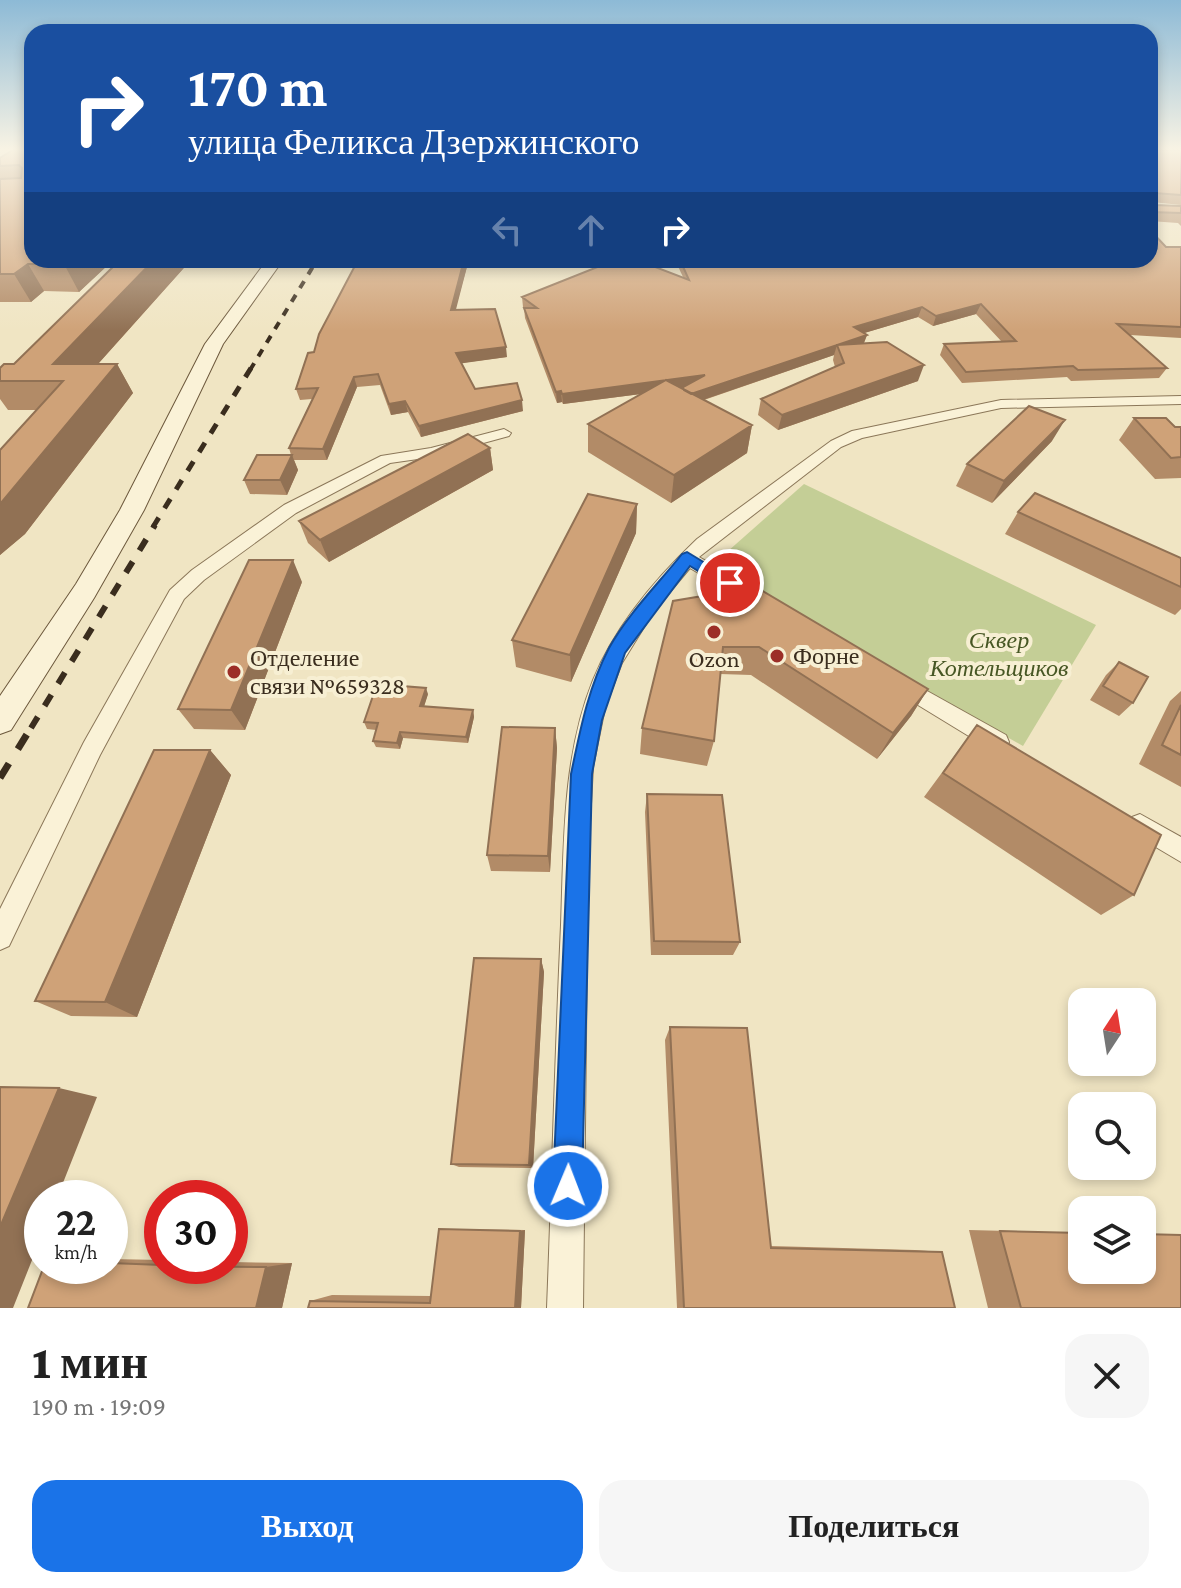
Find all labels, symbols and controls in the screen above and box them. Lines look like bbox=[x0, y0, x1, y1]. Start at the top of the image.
icon: right bbox=[56, 56, 160, 160]
text: 170 m bbox=[188, 56, 327, 118]
text: улица Феликса Дзержинского bbox=[188, 122, 640, 162]
icon: left bbox=[485, 208, 529, 252]
icon: ahead bbox=[569, 208, 613, 252]
icon: right bbox=[653, 208, 697, 252]
pin bbox=[696, 549, 764, 617]
icon: arrive bbox=[708, 561, 752, 605]
marker: Ozon bbox=[705, 623, 723, 641]
park label: Сквер Котельщиков bbox=[929, 626, 1068, 681]
place label: Форне bbox=[793, 642, 859, 669]
place label: Отделение связи №659328 bbox=[250, 644, 405, 699]
place label: Ozon bbox=[688, 645, 740, 672]
marker: Форне bbox=[768, 647, 786, 665]
marker: Отделение связи №659328 bbox=[225, 663, 243, 681]
north arrow bbox=[1068, 988, 1156, 1076]
map controls bbox=[1068, 988, 1156, 1284]
button: search bbox=[1068, 1092, 1156, 1180]
position arrow bbox=[526, 1144, 610, 1228]
speed limit sign: 30 bbox=[144, 1180, 248, 1284]
button: layers bbox=[1068, 1196, 1156, 1284]
text: 22 bbox=[56, 1199, 96, 1244]
text: km/h bbox=[54, 1241, 98, 1263]
button: close bbox=[1065, 1334, 1149, 1418]
text: 1 мин bbox=[32, 1335, 148, 1388]
text: 190 m · 19:09 bbox=[32, 1392, 166, 1421]
button: Выход bbox=[32, 1480, 583, 1572]
button: Поделиться bbox=[599, 1480, 1149, 1572]

